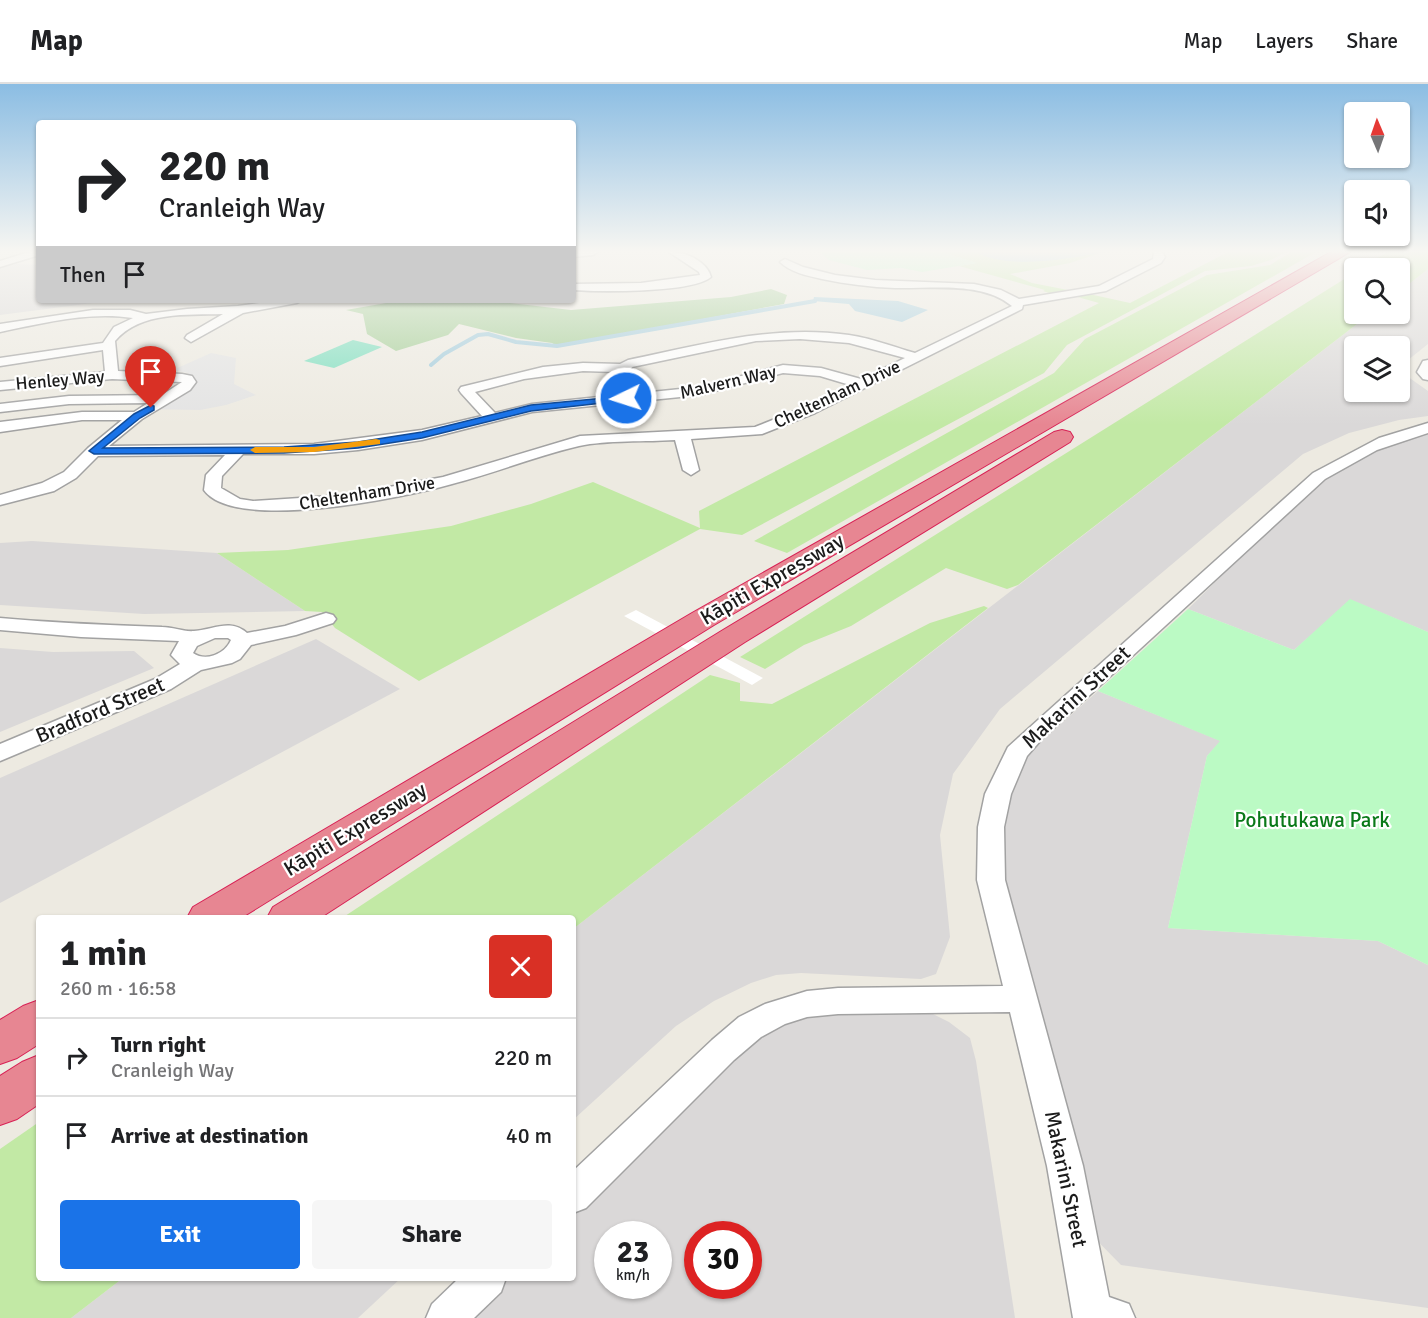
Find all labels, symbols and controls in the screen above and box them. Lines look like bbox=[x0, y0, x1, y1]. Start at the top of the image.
text: Map bbox=[30, 24, 83, 58]
text: Map bbox=[1184, 28, 1222, 54]
text: Layers bbox=[1255, 28, 1313, 54]
text: Share bbox=[1346, 28, 1398, 54]
north arrow bbox=[1344, 102, 1410, 168]
map controls bbox=[1344, 102, 1410, 402]
text: 220 m bbox=[159, 141, 270, 192]
icon: right bbox=[60, 144, 138, 222]
button: sound bbox=[1344, 180, 1410, 246]
text: Cranleigh Way bbox=[159, 192, 325, 225]
icon: arrive bbox=[118, 258, 151, 291]
button: search bbox=[1344, 258, 1410, 324]
text: Then bbox=[60, 261, 106, 288]
button: layers bbox=[1344, 336, 1410, 402]
pin bbox=[125, 346, 176, 408]
icon: arrive bbox=[134, 355, 167, 388]
street label: Cheltenham Drive bbox=[770, 355, 904, 433]
street label: Malvern Way bbox=[678, 360, 779, 404]
street label: Henley Way bbox=[15, 365, 106, 395]
position arrow bbox=[594, 366, 658, 430]
street label: Cheltenham Drive bbox=[298, 471, 436, 515]
street label: Kāpiti Expressway bbox=[695, 527, 849, 631]
street label: Makarini Street bbox=[1016, 640, 1136, 754]
street label: Bradford Street bbox=[32, 671, 168, 749]
street label: Kāpiti Expressway bbox=[279, 776, 431, 882]
park label: Pohutukawa Park bbox=[1234, 807, 1390, 833]
text: 1 min bbox=[60, 931, 147, 976]
button: close bbox=[489, 935, 552, 998]
text: 260 m · 16:58 bbox=[60, 976, 176, 1001]
text: Turn right bbox=[111, 1031, 206, 1058]
icon: right bbox=[60, 1041, 93, 1074]
text: 220 m bbox=[494, 1044, 552, 1071]
text: Cranleigh Way bbox=[111, 1058, 234, 1083]
street label: Makarini Street bbox=[1039, 1108, 1093, 1250]
icon: arrive bbox=[60, 1119, 93, 1152]
text: Arrive at destination bbox=[111, 1122, 308, 1149]
text: 40 m bbox=[506, 1122, 552, 1149]
button: Exit bbox=[60, 1200, 300, 1269]
button: Share bbox=[312, 1200, 552, 1269]
speed limit sign: 30 bbox=[684, 1221, 762, 1299]
text: 23 bbox=[617, 1234, 649, 1271]
text: km/h bbox=[616, 1266, 650, 1284]

